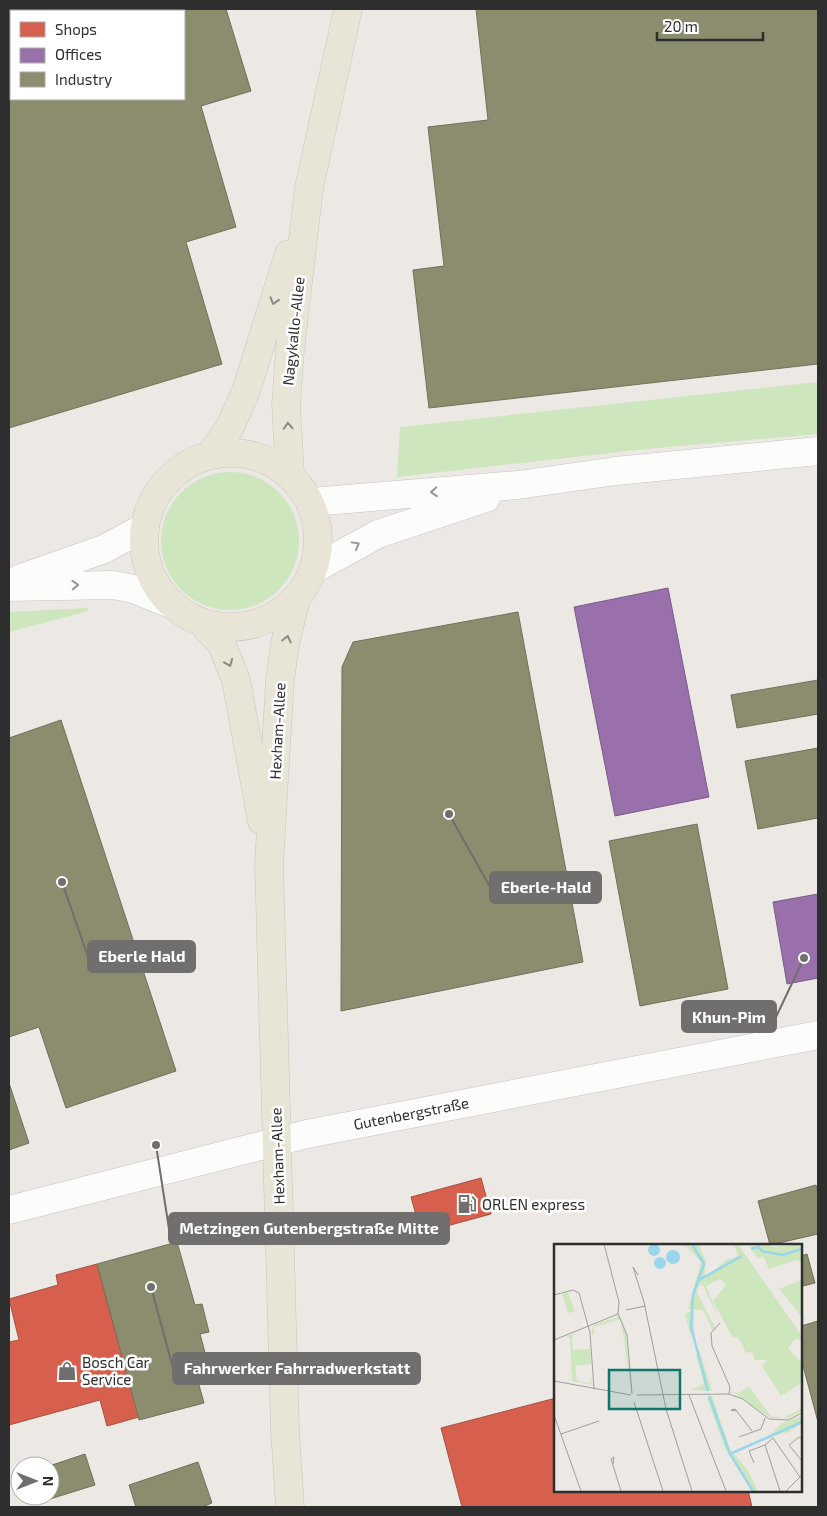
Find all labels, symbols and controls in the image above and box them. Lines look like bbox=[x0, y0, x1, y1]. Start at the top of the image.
legend bbox=[10, 10, 185, 100]
scale bar bbox=[657, 10, 763, 42]
text: 20 m bbox=[664, 17, 698, 35]
text: Shops bbox=[55, 20, 97, 38]
text: Offices bbox=[55, 45, 102, 63]
text: Industry bbox=[55, 70, 112, 88]
street label: Nagykallo-Allee bbox=[278, 276, 308, 386]
one-way arrow bbox=[270, 297, 280, 305]
one-way arrow bbox=[282, 422, 293, 430]
one-way arrow bbox=[430, 486, 438, 497]
one-way arrow bbox=[351, 541, 360, 551]
one-way arrow bbox=[72, 580, 79, 590]
one-way arrow bbox=[281, 635, 292, 644]
one-way arrow bbox=[222, 658, 233, 667]
street label: Hexham-Allee bbox=[265, 682, 289, 780]
callout: Eberle-Hald bbox=[490, 872, 601, 903]
text: Eberle-Hald bbox=[501, 877, 591, 896]
callout: Eberle Hald bbox=[88, 941, 195, 972]
text: Eberle Hald bbox=[98, 946, 186, 965]
callout: Khun-Pim bbox=[682, 1001, 776, 1032]
text: Khun-Pim bbox=[692, 1007, 766, 1026]
street label: Gutenbergstraße bbox=[352, 1093, 470, 1133]
street label: Hexham-Allee bbox=[266, 1107, 288, 1205]
fuel station icon: ORLEN express bbox=[456, 1193, 478, 1215]
place label: ORLEN express bbox=[482, 1195, 585, 1213]
callout: Metzingen Gutenbergstraße Mitte bbox=[169, 1213, 449, 1244]
text: Metzingen Gutenbergstraße Mitte bbox=[179, 1218, 439, 1237]
inset map bbox=[554, 1244, 802, 1491]
place label: Bosch Car Service bbox=[82, 1353, 150, 1388]
callout: Fahrwerker Fahrradwerkstatt bbox=[173, 1353, 420, 1384]
text: Fahrwerker Fahrradwerkstatt bbox=[184, 1358, 411, 1377]
shop icon: Bosch Car Service bbox=[56, 1360, 78, 1382]
north arrow bbox=[10, 1456, 60, 1506]
text: N bbox=[40, 1476, 57, 1486]

